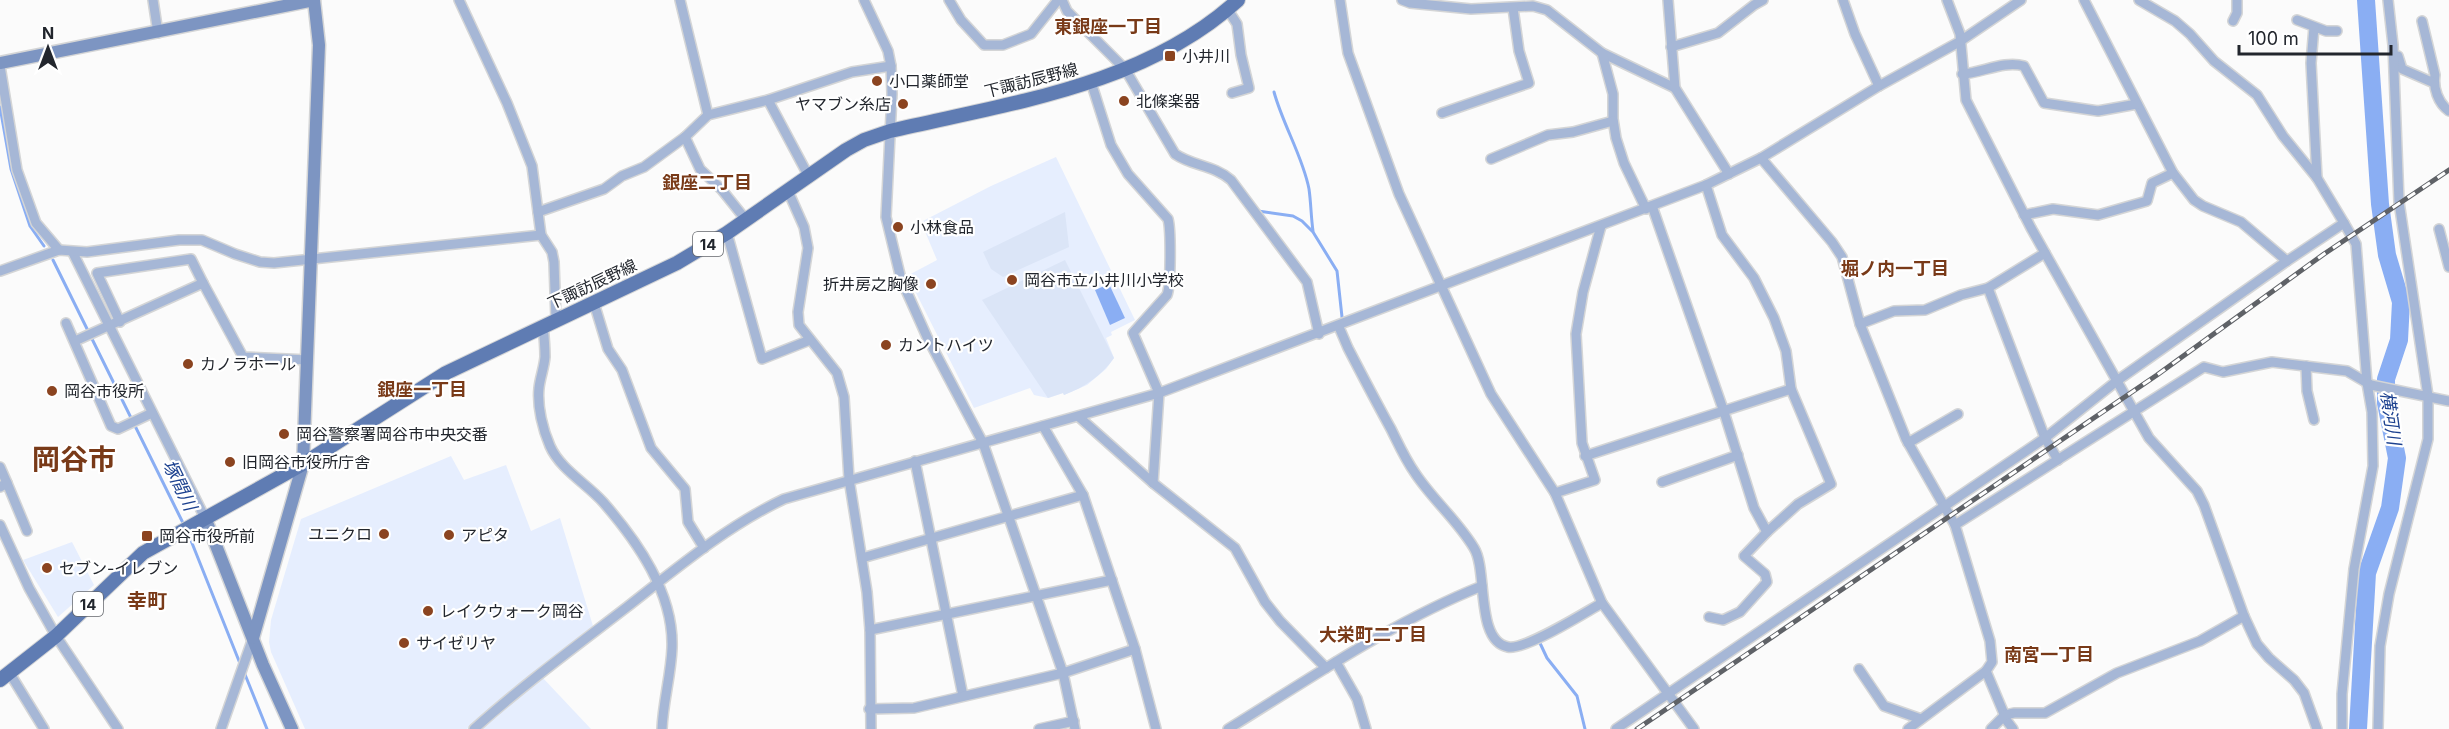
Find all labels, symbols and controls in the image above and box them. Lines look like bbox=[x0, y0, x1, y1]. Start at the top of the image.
district label: 東銀座一丁目 bbox=[1054, 16, 1162, 37]
north arrow bbox=[18, 18, 78, 78]
scale bar bbox=[2239, 18, 2390, 56]
text: N bbox=[42, 23, 54, 43]
text: 100 m bbox=[2248, 28, 2299, 49]
place label: 小井川 bbox=[1182, 46, 1230, 66]
marker: 小井川 bbox=[1163, 49, 1177, 63]
street label: 下諏訪辰野線 bbox=[982, 59, 1080, 101]
place label: 小口薬師堂 bbox=[889, 71, 969, 91]
marker: 小口薬師堂 bbox=[870, 74, 884, 88]
place label: 北條楽器 bbox=[1136, 91, 1200, 111]
place label: ヤマブン糸店 bbox=[795, 94, 891, 114]
marker: 北條楽器 bbox=[1117, 94, 1131, 108]
marker: ヤマブン糸店 bbox=[896, 97, 910, 111]
district label: 銀座二丁目 bbox=[662, 172, 752, 193]
place label: 小林食品 bbox=[910, 217, 974, 237]
marker: 小林食品 bbox=[891, 220, 905, 234]
road number: 14 bbox=[693, 232, 723, 256]
street label: 下諏訪辰野線 bbox=[544, 255, 640, 313]
district label: 堀ノ内一丁目 bbox=[1841, 258, 1949, 279]
place label: 岡谷市立小井川小学校 bbox=[1024, 270, 1184, 290]
marker: 岡谷市立小井川小学校 bbox=[1005, 273, 1019, 287]
place label: 折井房之胸像 bbox=[823, 274, 919, 294]
marker: 折井房之胸像 bbox=[924, 277, 938, 291]
place label: カントハイツ bbox=[898, 335, 994, 355]
marker: カントハイツ bbox=[879, 338, 893, 352]
place label: カノラホール bbox=[200, 354, 296, 374]
marker: カノラホール bbox=[181, 357, 195, 371]
district label: 銀座一丁目 bbox=[377, 379, 467, 400]
place label: 岡谷市役所 bbox=[64, 381, 144, 401]
marker: 岡谷市役所 bbox=[45, 384, 59, 398]
water label: 横河川 bbox=[2377, 390, 2405, 448]
place label: 岡谷警察署岡谷市中央交番 bbox=[296, 424, 488, 444]
marker: 岡谷警察署岡谷市中央交番 bbox=[277, 427, 291, 441]
district label: 岡谷市 bbox=[32, 442, 116, 476]
place label: 旧岡谷市役所庁舎 bbox=[242, 452, 370, 472]
marker: 旧岡谷市役所庁舎 bbox=[223, 455, 237, 469]
water label: 塚間川 bbox=[159, 456, 202, 516]
place label: ユニクロ bbox=[308, 524, 372, 544]
place label: アピタ bbox=[461, 525, 509, 545]
place label: 岡谷市役所前 bbox=[159, 526, 255, 546]
marker: ユニクロ bbox=[377, 527, 391, 541]
marker: アピタ bbox=[442, 528, 456, 542]
marker: 岡谷市役所前 bbox=[140, 529, 154, 543]
place label: セブン-イレブン bbox=[59, 558, 178, 578]
marker: セブン-イレブン bbox=[40, 561, 54, 575]
district label: 幸町 bbox=[127, 589, 167, 613]
road number: 14 bbox=[73, 592, 103, 616]
place label: レイクウォーク岡谷 bbox=[440, 601, 584, 621]
marker: レイクウォーク岡谷 bbox=[421, 604, 435, 618]
district label: 大栄町二丁目 bbox=[1319, 624, 1427, 645]
place label: サイゼリヤ bbox=[416, 633, 496, 653]
marker: サイゼリヤ bbox=[397, 636, 411, 650]
district label: 南宮一丁目 bbox=[2004, 644, 2094, 665]

